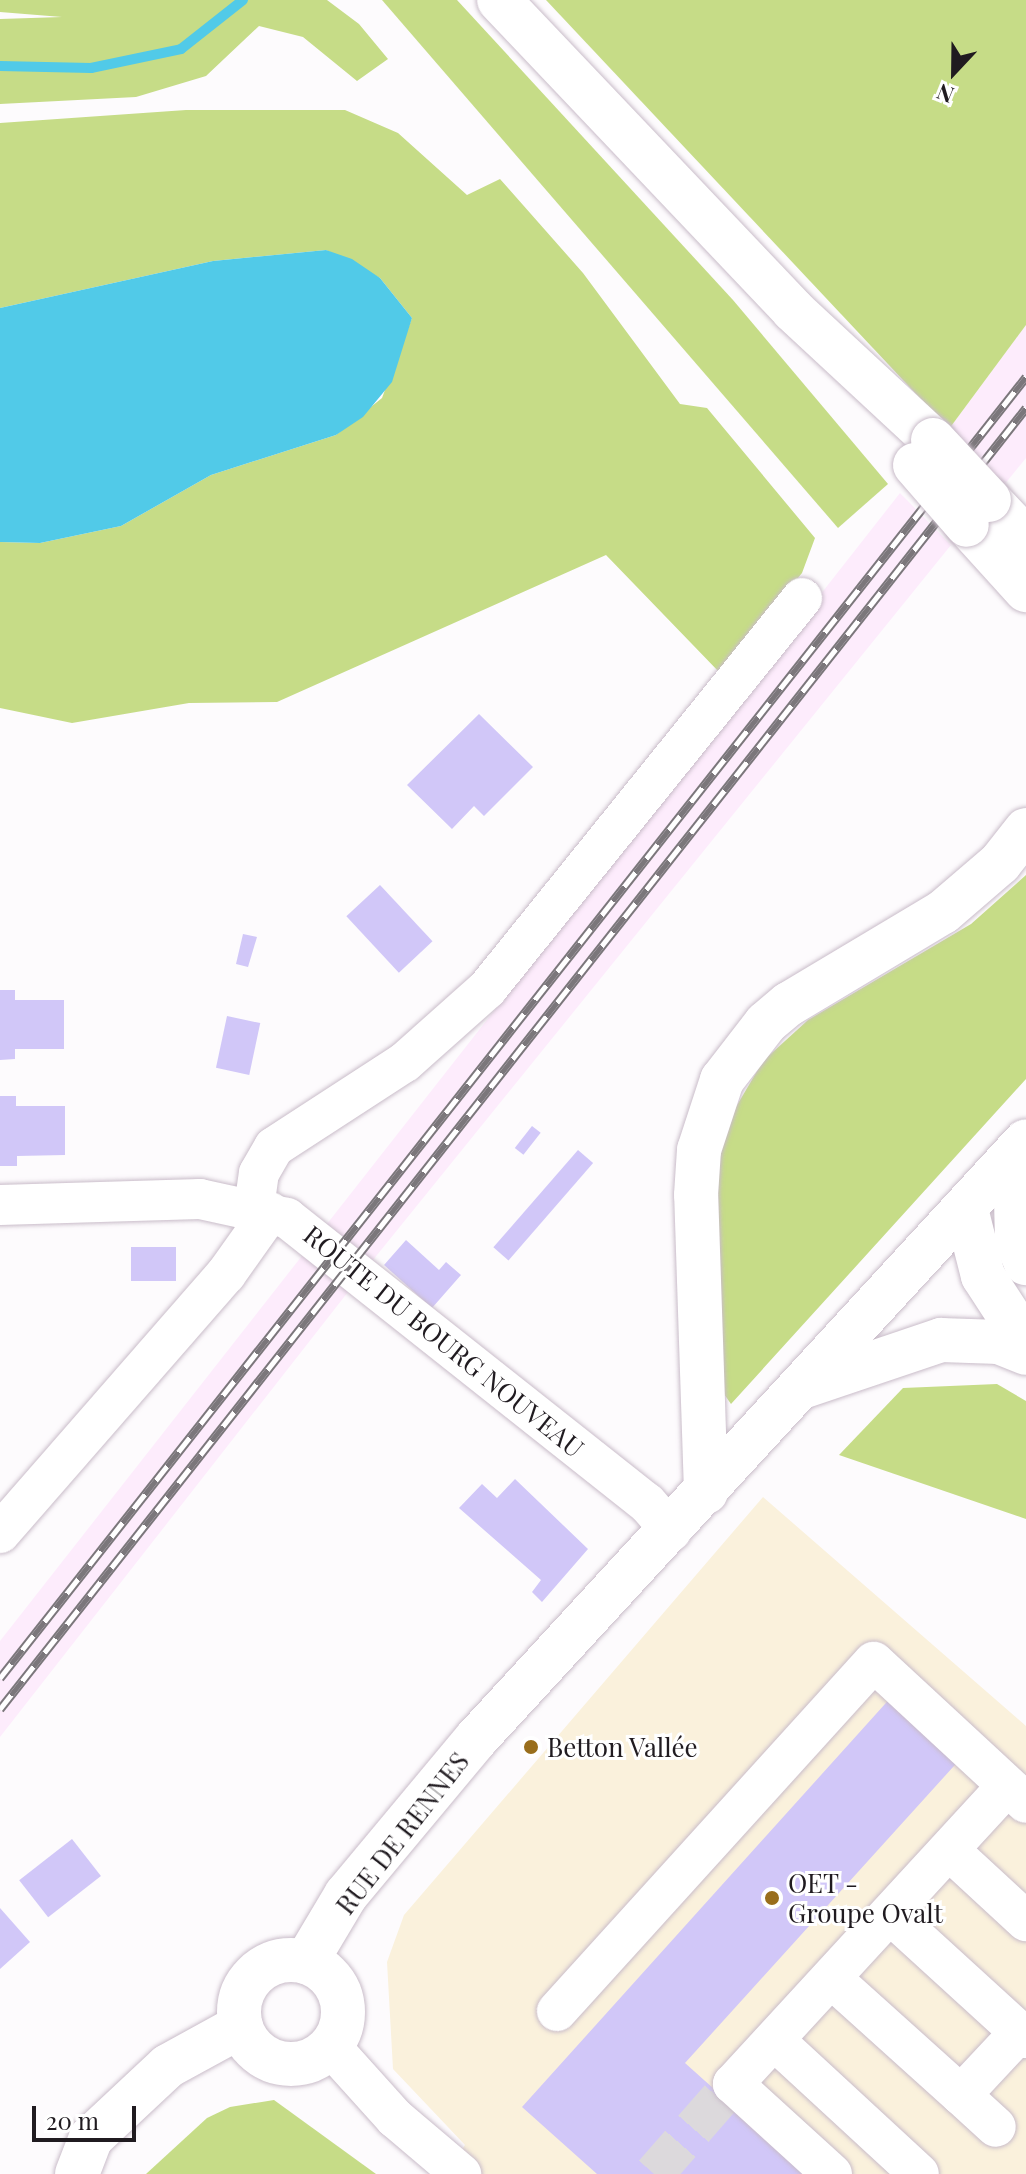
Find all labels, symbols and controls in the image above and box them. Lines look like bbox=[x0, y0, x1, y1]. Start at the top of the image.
north arrow bbox=[914, 32, 994, 112]
text: N bbox=[932, 77, 958, 111]
street label: ROUTE DU BOURG NOUVEAU bbox=[298, 1218, 590, 1464]
place label: Betton Vallée bbox=[547, 1731, 699, 1763]
marker: Betton Vallée bbox=[522, 1738, 540, 1756]
street label: RUE DE RENNES bbox=[329, 1746, 475, 1920]
place label: OET - Groupe Ovalt bbox=[788, 1867, 943, 1928]
marker: OET - Groupe Ovalt bbox=[763, 1889, 781, 1907]
scale bar bbox=[36, 2090, 140, 2140]
text: 20 m bbox=[46, 2104, 99, 2136]

